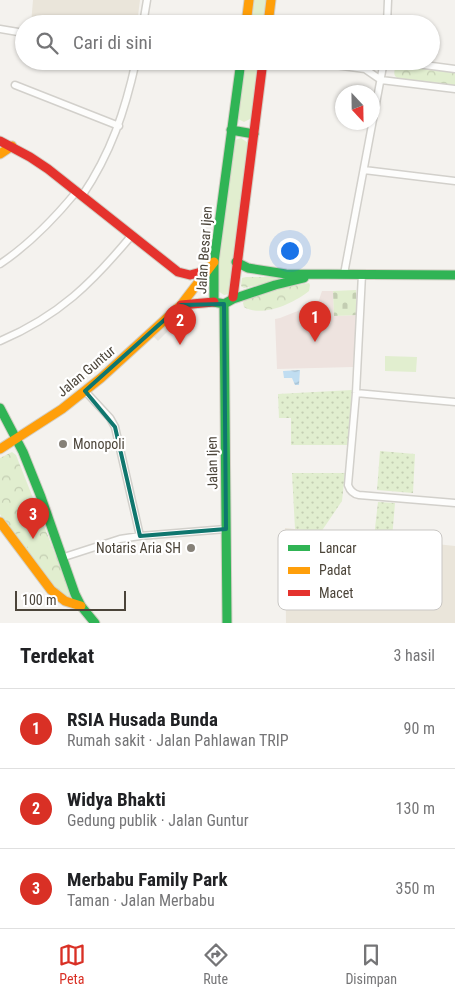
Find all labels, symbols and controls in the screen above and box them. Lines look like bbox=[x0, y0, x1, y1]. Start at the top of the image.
search box bbox=[15, 15, 440, 70]
icon: search bbox=[33, 29, 61, 57]
text: Cari di sini bbox=[73, 31, 152, 54]
north arrow bbox=[335, 85, 380, 130]
street label: Jalan Besar Ijen bbox=[193, 205, 215, 295]
your location bbox=[277, 238, 303, 264]
pin: 1 bbox=[299, 301, 331, 342]
pin: 2 bbox=[164, 304, 196, 345]
street label: Jalan Guntur bbox=[54, 342, 118, 400]
place label: Monopoli bbox=[73, 436, 125, 452]
street label: Jalan Ijen bbox=[204, 436, 220, 490]
marker: Monopoli bbox=[57, 438, 69, 450]
pin: 3 bbox=[17, 498, 49, 539]
legend bbox=[278, 530, 442, 610]
place label: Notaris Aria SH bbox=[96, 540, 181, 556]
text: Lancar bbox=[319, 540, 357, 556]
marker: Notaris Aria SH bbox=[185, 542, 197, 554]
text: Padat bbox=[319, 562, 351, 578]
text: Macet bbox=[319, 585, 353, 601]
scale bar bbox=[15, 588, 126, 611]
text: 100 m bbox=[22, 592, 57, 608]
text: Terdekat bbox=[20, 644, 94, 668]
text: 3 hasil bbox=[393, 646, 435, 665]
text: RSIA Husada Bunda bbox=[67, 708, 218, 731]
text: 1 bbox=[32, 719, 40, 738]
text: 90 m bbox=[403, 719, 435, 738]
text: Rumah sakit · Jalan Pahlawan TRIP bbox=[67, 731, 289, 750]
text: Widya Bhakti bbox=[67, 788, 166, 811]
text: 2 bbox=[32, 799, 40, 818]
text: 130 m bbox=[396, 799, 435, 818]
text: Gedung publik · Jalan Guntur bbox=[67, 811, 249, 830]
text: Merbabu Family Park bbox=[67, 868, 228, 891]
text: 3 bbox=[32, 879, 40, 898]
text: 350 m bbox=[396, 879, 435, 898]
text: Taman · Jalan Merbabu bbox=[67, 891, 215, 910]
tab: Peta bbox=[58, 941, 86, 987]
tab: Rute bbox=[202, 941, 230, 987]
tab: Disimpan bbox=[345, 941, 397, 987]

